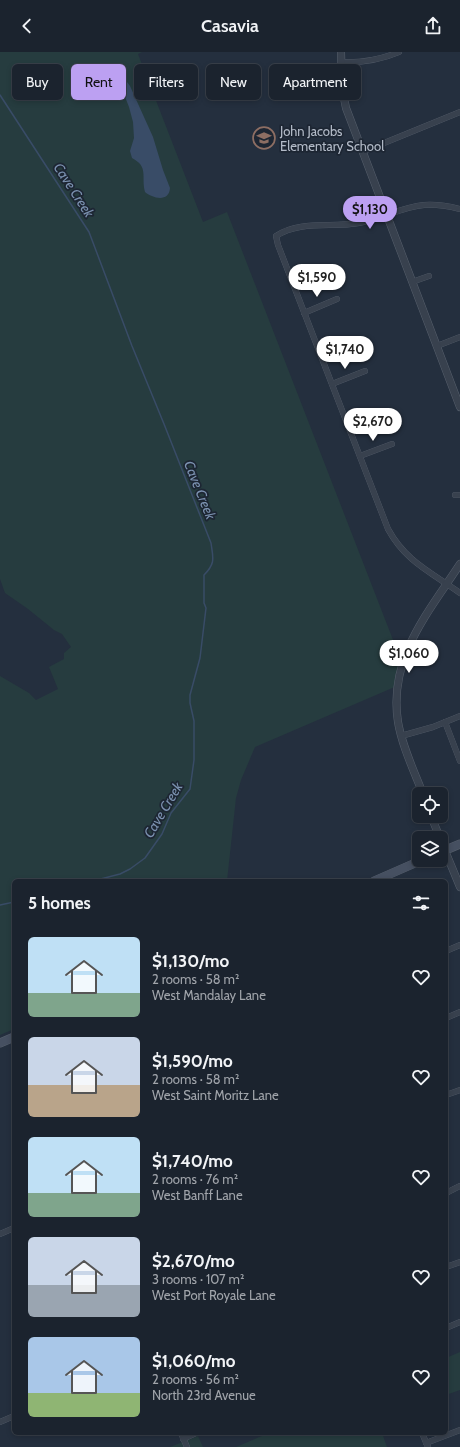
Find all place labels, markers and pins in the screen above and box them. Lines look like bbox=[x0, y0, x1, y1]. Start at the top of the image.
place label: John Jacobs Elementary School bbox=[279, 123, 384, 154]
school or university icon: John Jacobs Elementary School bbox=[251, 125, 277, 151]
pin: $1,130 bbox=[337, 196, 403, 230]
pin: $1,590 bbox=[284, 264, 350, 298]
pin: $1,740 bbox=[312, 336, 378, 370]
pin: $2,670 bbox=[340, 408, 406, 442]
pin: $1,060 bbox=[376, 640, 442, 674]

